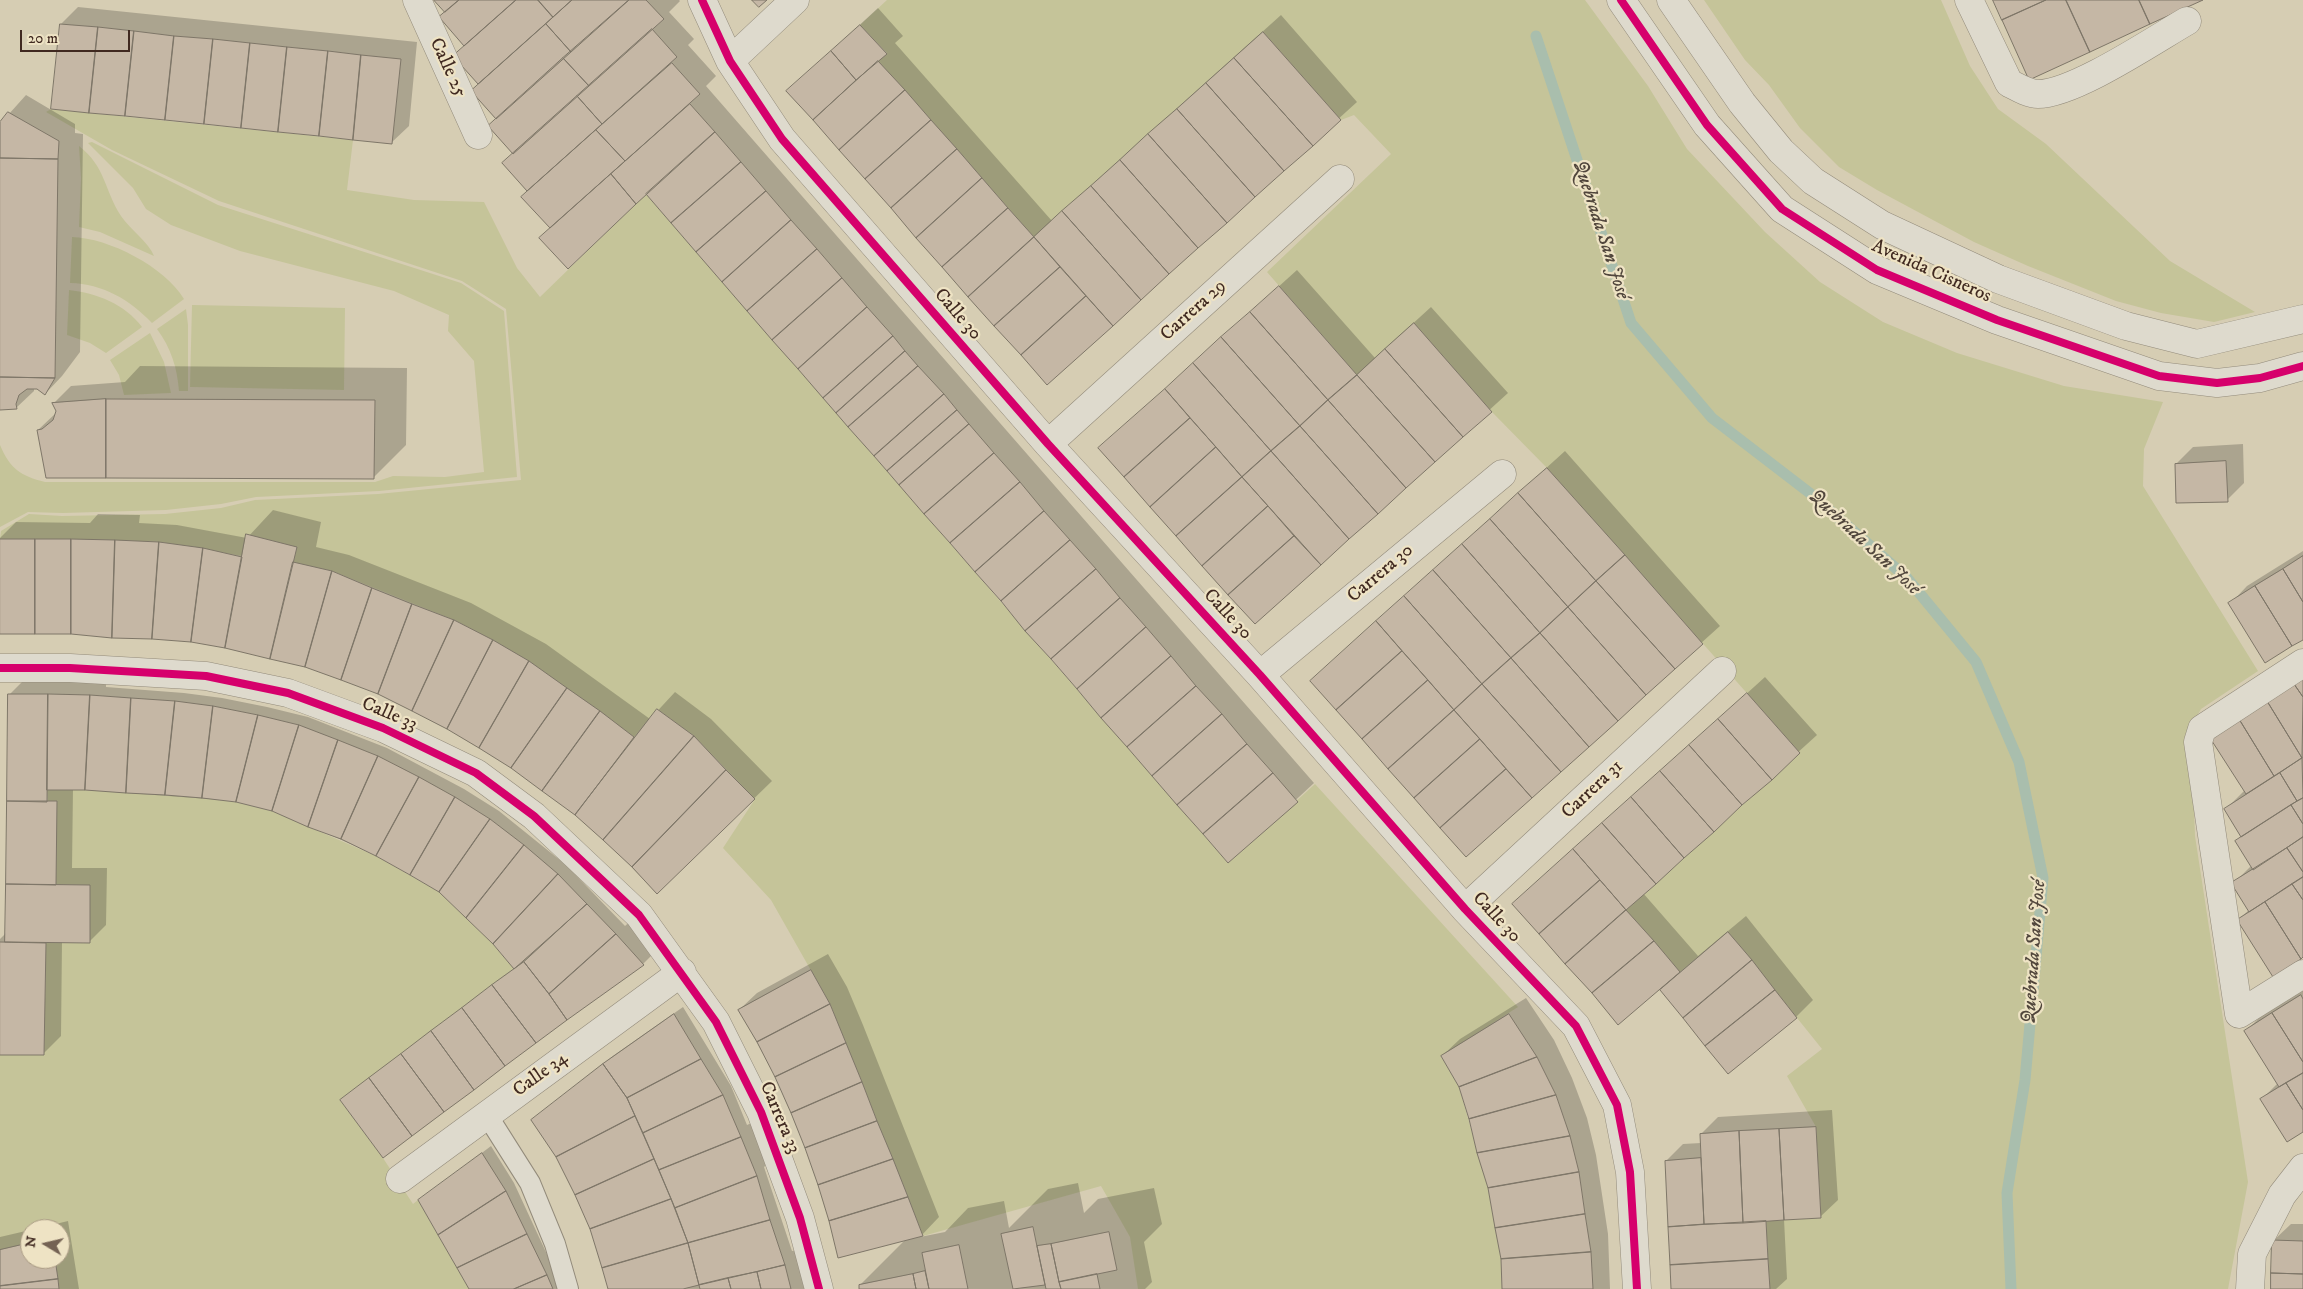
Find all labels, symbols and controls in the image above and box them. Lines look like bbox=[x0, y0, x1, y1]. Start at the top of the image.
scale bar bbox=[22, 20, 132, 52]
text: 20 m bbox=[28, 29, 58, 48]
street label: Calle 25 bbox=[423, 35, 471, 101]
water label: Quebrada San José bbox=[1566, 158, 1634, 302]
street label: Avenida Cisneros bbox=[1868, 235, 1994, 309]
street label: Carrera 29 bbox=[1156, 276, 1232, 346]
street label: Calle 30 bbox=[928, 284, 986, 346]
water label: Quebrada San José bbox=[1803, 485, 1925, 601]
street label: Carrera 30 bbox=[1343, 540, 1419, 608]
street label: Calle 30 bbox=[1198, 585, 1256, 645]
street label: Calle 33 bbox=[358, 693, 420, 737]
street label: Carrera 31 bbox=[1557, 756, 1629, 824]
water label: Quebrada San José bbox=[2018, 879, 2052, 1025]
street label: Calle 30 bbox=[1467, 888, 1525, 948]
street label: Calle 34 bbox=[509, 1048, 573, 1102]
street label: Carrera 33 bbox=[754, 1079, 804, 1157]
north arrow bbox=[20, 1219, 70, 1269]
text: N bbox=[21, 1235, 41, 1249]

